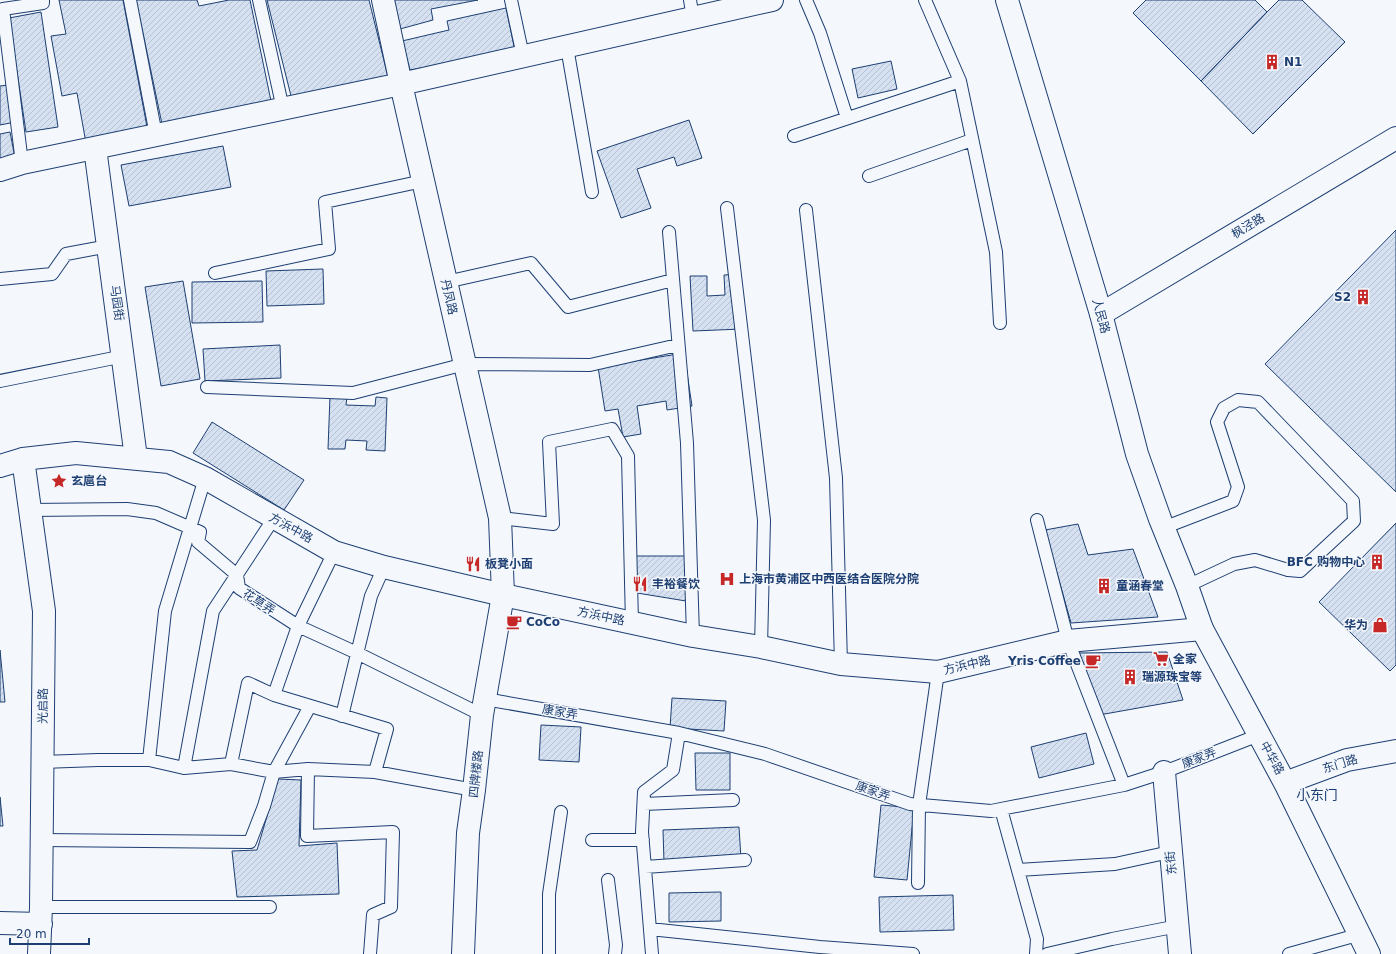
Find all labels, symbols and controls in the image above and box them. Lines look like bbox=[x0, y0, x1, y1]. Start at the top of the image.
building icon: N1 bbox=[1263, 53, 1281, 71]
place label: N1 bbox=[1284, 55, 1302, 69]
street label: 枫泾路 bbox=[1229, 211, 1267, 241]
street label: 丹凤路 bbox=[438, 278, 460, 316]
street label: 马园街 bbox=[108, 284, 126, 322]
building icon: S2 bbox=[1354, 288, 1372, 306]
place label: S2 bbox=[1334, 290, 1351, 304]
street label: 人民路 bbox=[1090, 297, 1112, 335]
place icon: 玄扈台 bbox=[50, 472, 68, 490]
place label: 玄扈台 bbox=[71, 474, 107, 488]
street label: 方浜中路 bbox=[267, 510, 315, 546]
building icon: BFC 购物中心 bbox=[1368, 553, 1386, 571]
restaurant icon: 板凳小面 bbox=[464, 555, 482, 573]
place label: BFC 购物中心 bbox=[1287, 555, 1365, 569]
place label: 板凳小面 bbox=[485, 557, 533, 571]
hospital icon: 上海市黄浦区中西医结合医院分院 bbox=[718, 570, 736, 588]
place label: 上海市黄浦区中西医结合医院分院 bbox=[739, 572, 919, 586]
restaurant icon: 丰裕餐饮 bbox=[631, 575, 649, 593]
place label: 丰裕餐饮 bbox=[652, 577, 700, 591]
building icon: 童涵春堂 bbox=[1095, 577, 1113, 595]
place label: 童涵春堂 bbox=[1116, 579, 1164, 593]
street label: 花草弄 bbox=[240, 586, 278, 618]
street label: 方浜中路 bbox=[576, 604, 626, 628]
cafe icon: CoCo bbox=[505, 613, 523, 631]
place label: CoCo bbox=[526, 615, 560, 629]
shop icon: 华为 bbox=[1371, 616, 1389, 634]
place label: 华为 bbox=[1344, 618, 1368, 632]
supermarket icon: 全家 bbox=[1152, 650, 1170, 668]
cafe icon: Yris Coffee bbox=[1084, 652, 1102, 670]
place label: 全家 bbox=[1173, 652, 1197, 666]
street label: 方浜中路 bbox=[942, 653, 992, 677]
place label: Yris Coffee bbox=[1007, 654, 1081, 668]
building icon: 瑞源珠宝等 bbox=[1121, 668, 1139, 686]
place label: 瑞源珠宝等 bbox=[1142, 670, 1202, 684]
street label: 光启路 bbox=[36, 688, 50, 724]
street label: 康家弄 bbox=[541, 702, 579, 722]
street label: 中华路 bbox=[1257, 739, 1287, 777]
street label: 康家弄 bbox=[1180, 745, 1218, 771]
street label: 四牌楼路 bbox=[467, 749, 485, 799]
street label: 东门路 bbox=[1321, 752, 1359, 776]
street label: 康家弄 bbox=[854, 779, 892, 803]
district label: 小东门 bbox=[1296, 787, 1338, 803]
street label: 东街 bbox=[1163, 850, 1179, 876]
scale bar bbox=[10, 920, 89, 946]
text: 20 m bbox=[16, 927, 47, 941]

